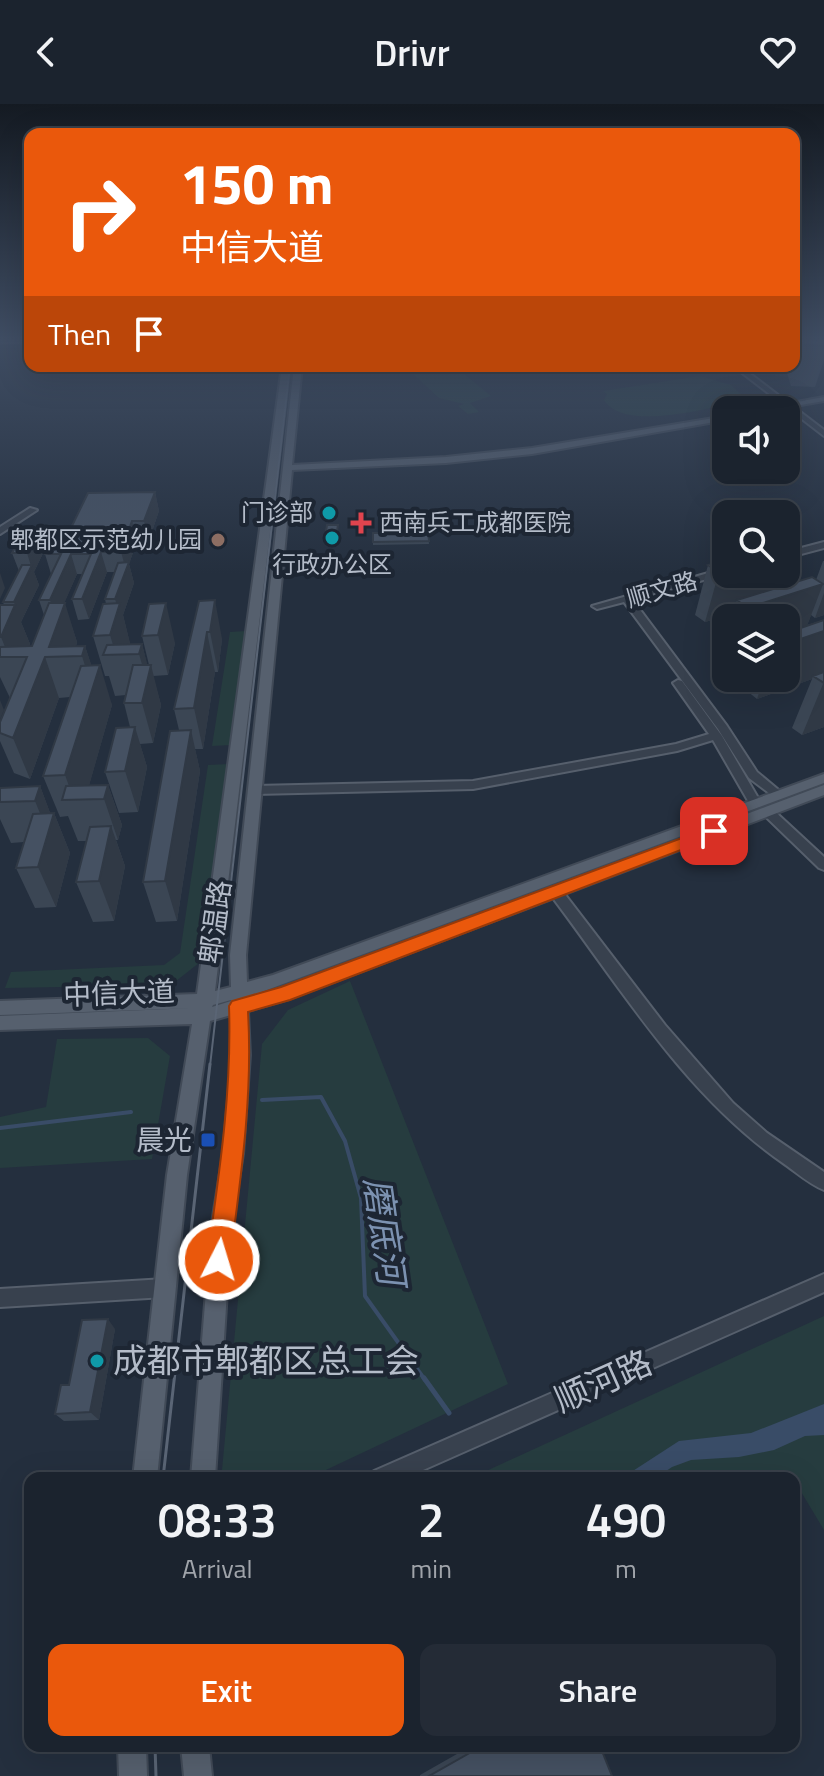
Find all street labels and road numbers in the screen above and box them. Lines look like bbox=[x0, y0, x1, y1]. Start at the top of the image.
street label: 顺文路 bbox=[622, 562, 701, 616]
street label: 郫温路 bbox=[187, 877, 242, 967]
street label: 中信大道 bbox=[62, 969, 176, 1016]
street label: 顺河路 bbox=[545, 1336, 660, 1425]

